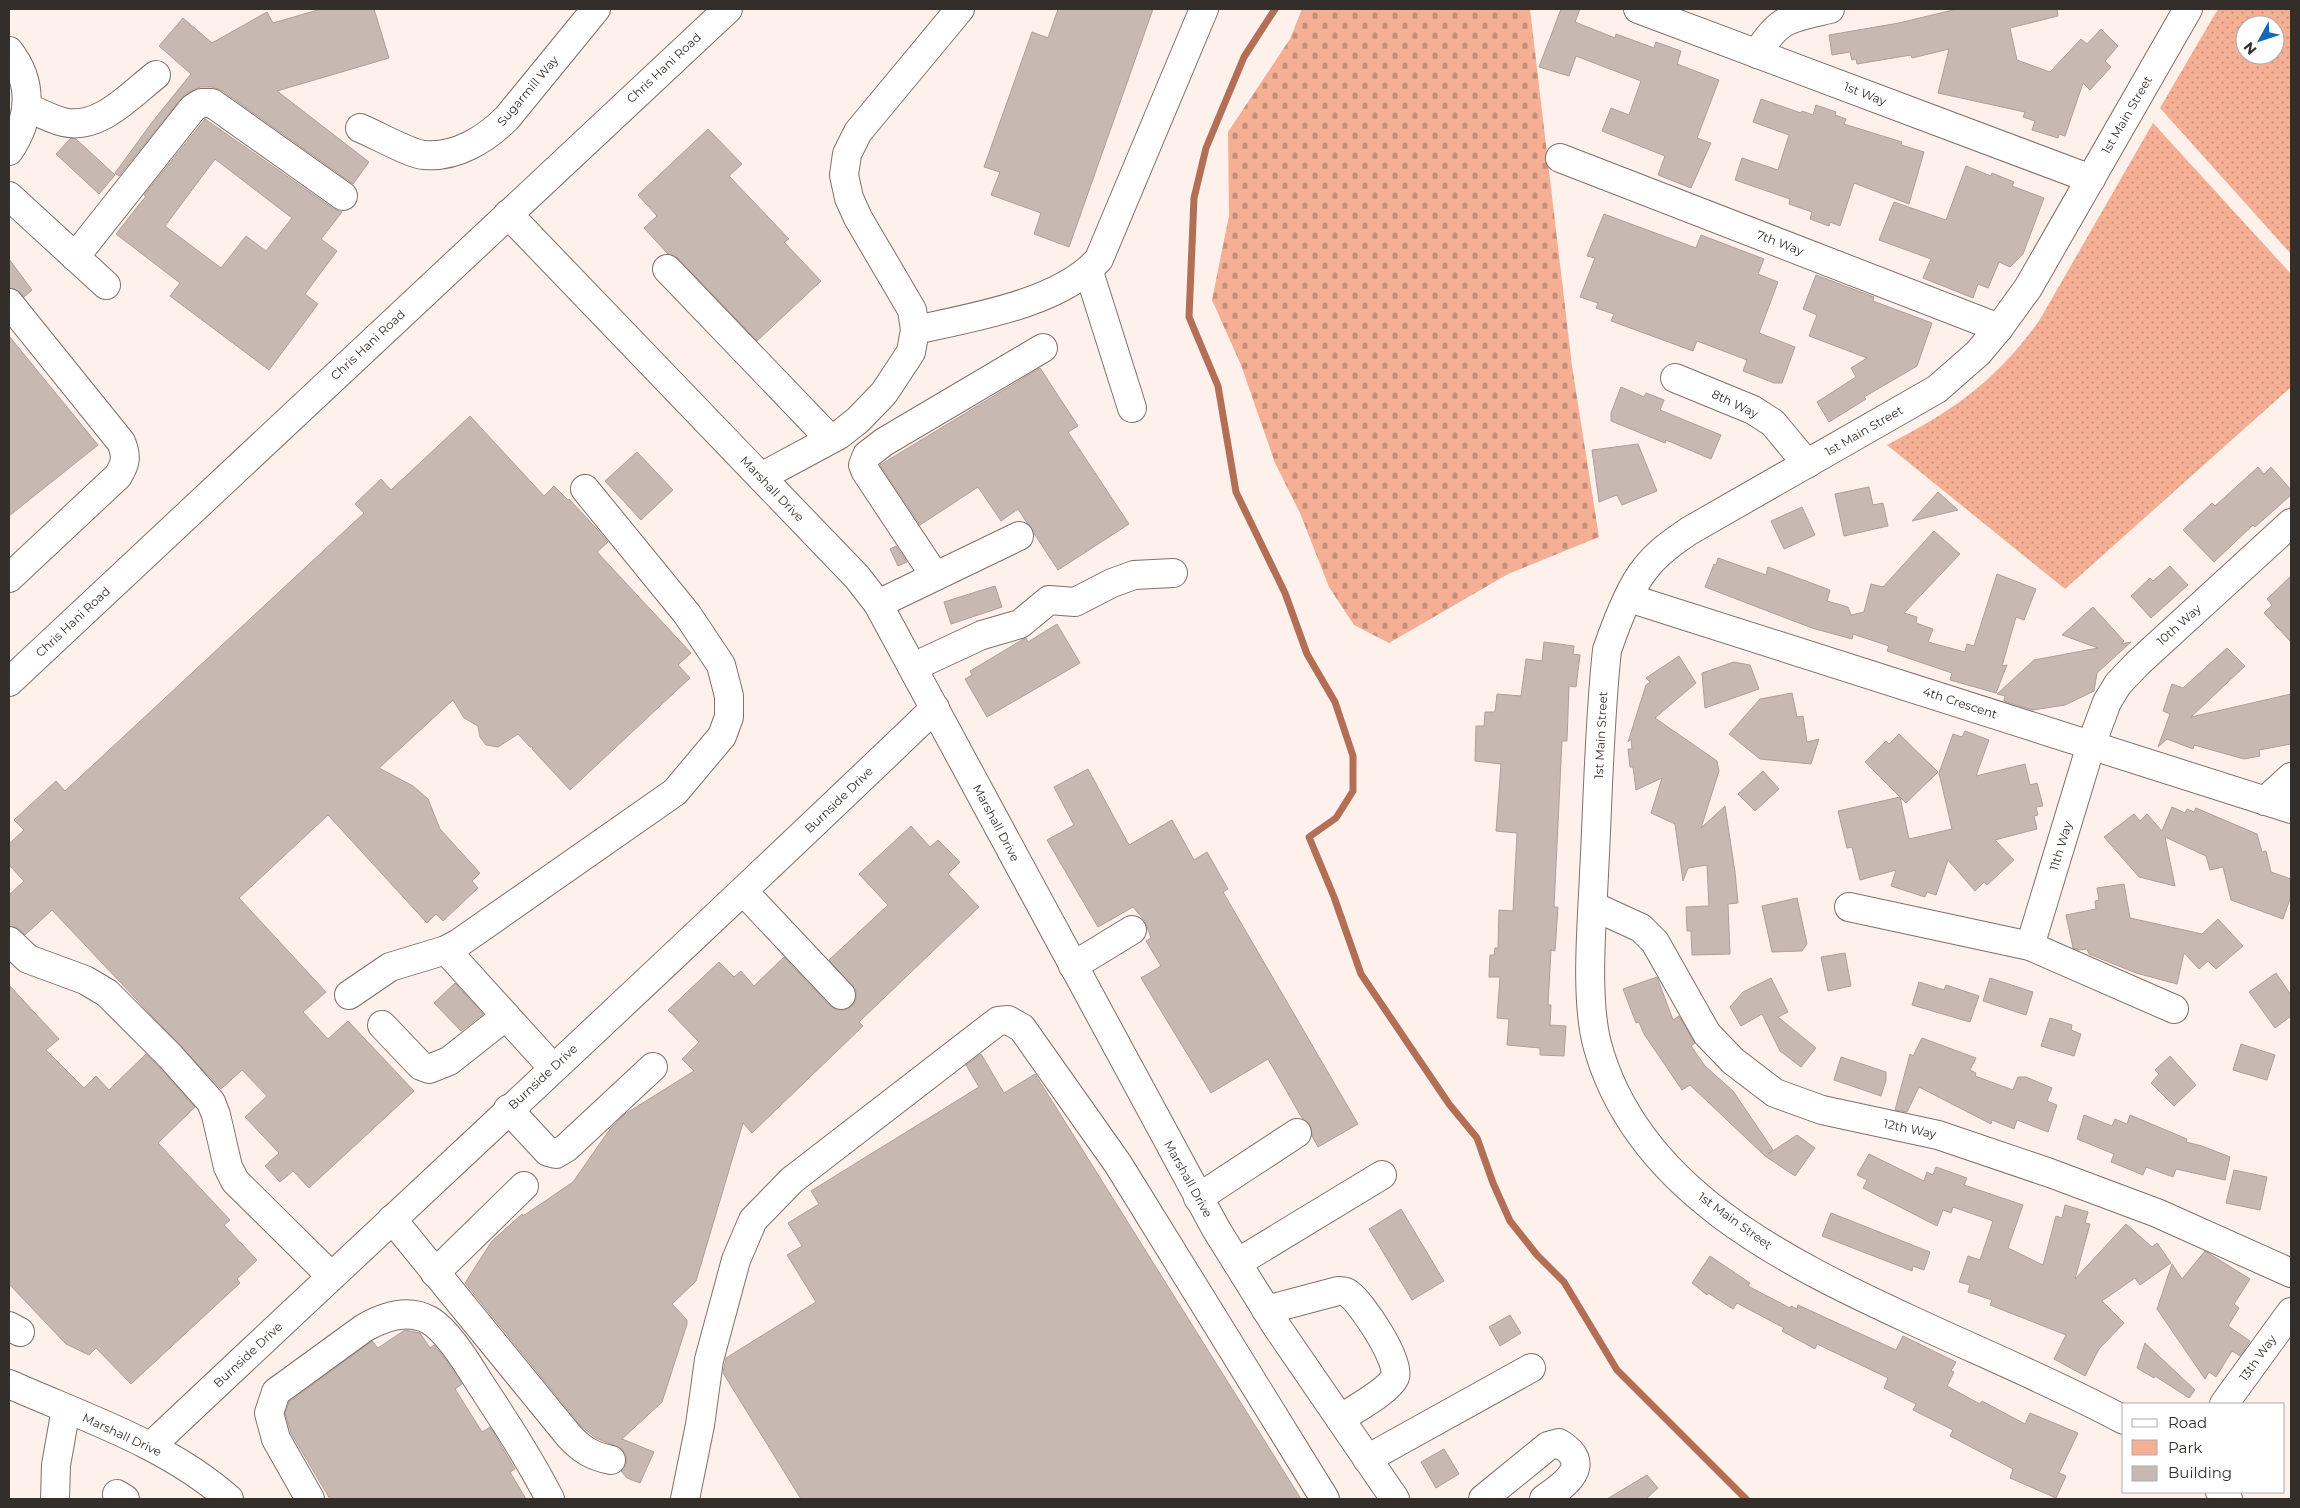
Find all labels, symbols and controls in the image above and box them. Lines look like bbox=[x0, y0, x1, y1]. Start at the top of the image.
north arrow bbox=[2235, 15, 2285, 65]
street label: Chris Hani Road bbox=[623, 29, 704, 106]
text: N bbox=[2240, 38, 2261, 58]
street label: Sugarmill Way bbox=[494, 52, 562, 129]
street label: 1st Main Street bbox=[2098, 73, 2155, 156]
street label: 1st Way bbox=[1842, 79, 1889, 109]
street label: 7th Way bbox=[1755, 227, 1806, 258]
street label: Chris Hani Road bbox=[327, 306, 408, 383]
street label: 8th Way bbox=[1709, 386, 1761, 421]
street label: 1st Main Street bbox=[1822, 402, 1905, 459]
street label: Marshall Drive bbox=[737, 453, 807, 525]
street label: Chris Hani Road bbox=[32, 583, 113, 660]
street label: 10th Way bbox=[2153, 600, 2204, 648]
street label: 4th Crescent bbox=[1921, 683, 1999, 722]
street label: 1st Main Street bbox=[1591, 691, 1610, 779]
street label: Burnside Drive bbox=[801, 763, 876, 836]
street label: Marshall Drive bbox=[970, 782, 1023, 864]
street label: 11th Way bbox=[2046, 819, 2075, 872]
street label: Burnside Drive bbox=[505, 1041, 580, 1112]
street label: 12th Way bbox=[1882, 1116, 1938, 1141]
street label: Marshall Drive bbox=[1161, 1138, 1216, 1220]
street label: 1st Main Street bbox=[1695, 1189, 1775, 1252]
street label: Burnside Drive bbox=[210, 1319, 285, 1390]
street label: 13th Way bbox=[2236, 1331, 2280, 1384]
legend bbox=[2122, 1403, 2285, 1493]
street label: Marshall Drive bbox=[80, 1410, 164, 1459]
text: Road bbox=[2168, 1413, 2207, 1432]
text: Park bbox=[2168, 1438, 2202, 1457]
text: Building bbox=[2168, 1463, 2232, 1482]

